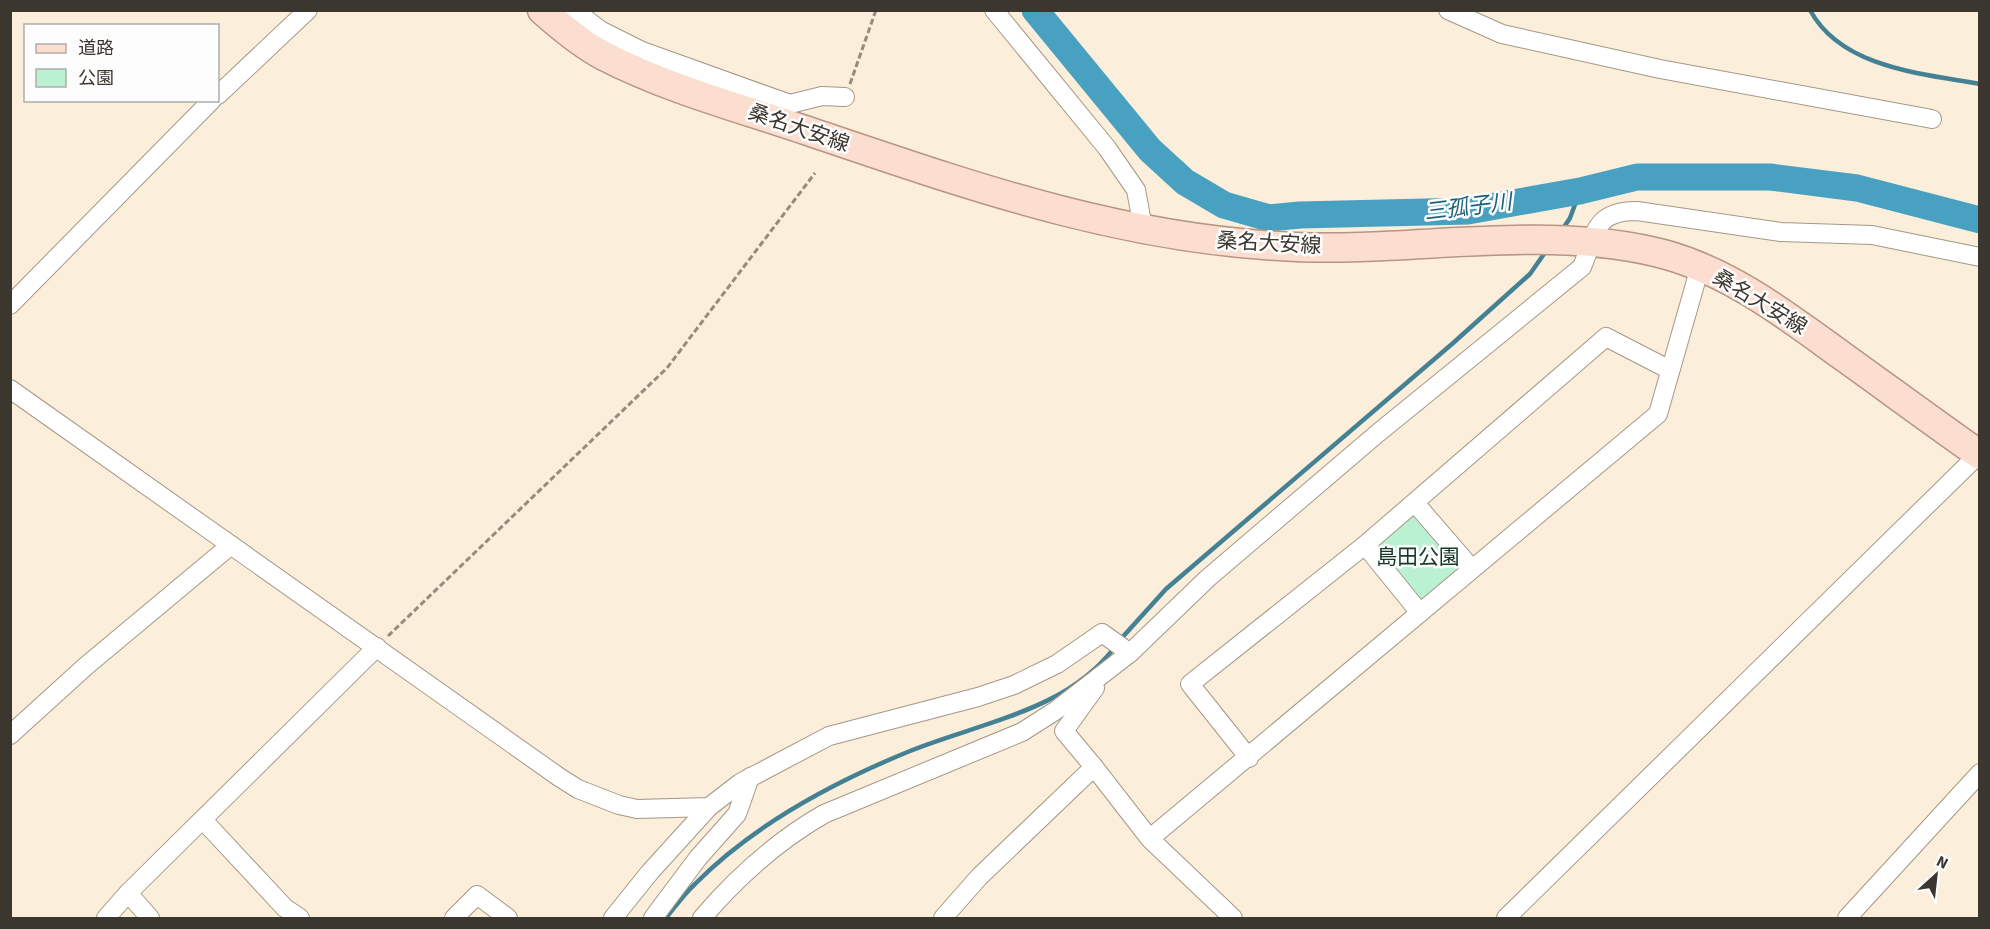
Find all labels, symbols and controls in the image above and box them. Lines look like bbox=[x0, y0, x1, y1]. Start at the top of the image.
legend bbox=[24, 24, 219, 102]
text: 道路 bbox=[78, 36, 114, 61]
text: 公園 bbox=[78, 66, 114, 91]
street label: 桑名大安線 bbox=[744, 97, 854, 159]
water label: 三孤子川 bbox=[1422, 186, 1516, 228]
street label: 桑名大安線 bbox=[1216, 225, 1322, 261]
street label: 桑名大安線 bbox=[1707, 262, 1813, 342]
park label: 島田公園 bbox=[1376, 542, 1460, 572]
north arrow bbox=[1906, 845, 1966, 905]
text: N bbox=[1933, 850, 1952, 875]

